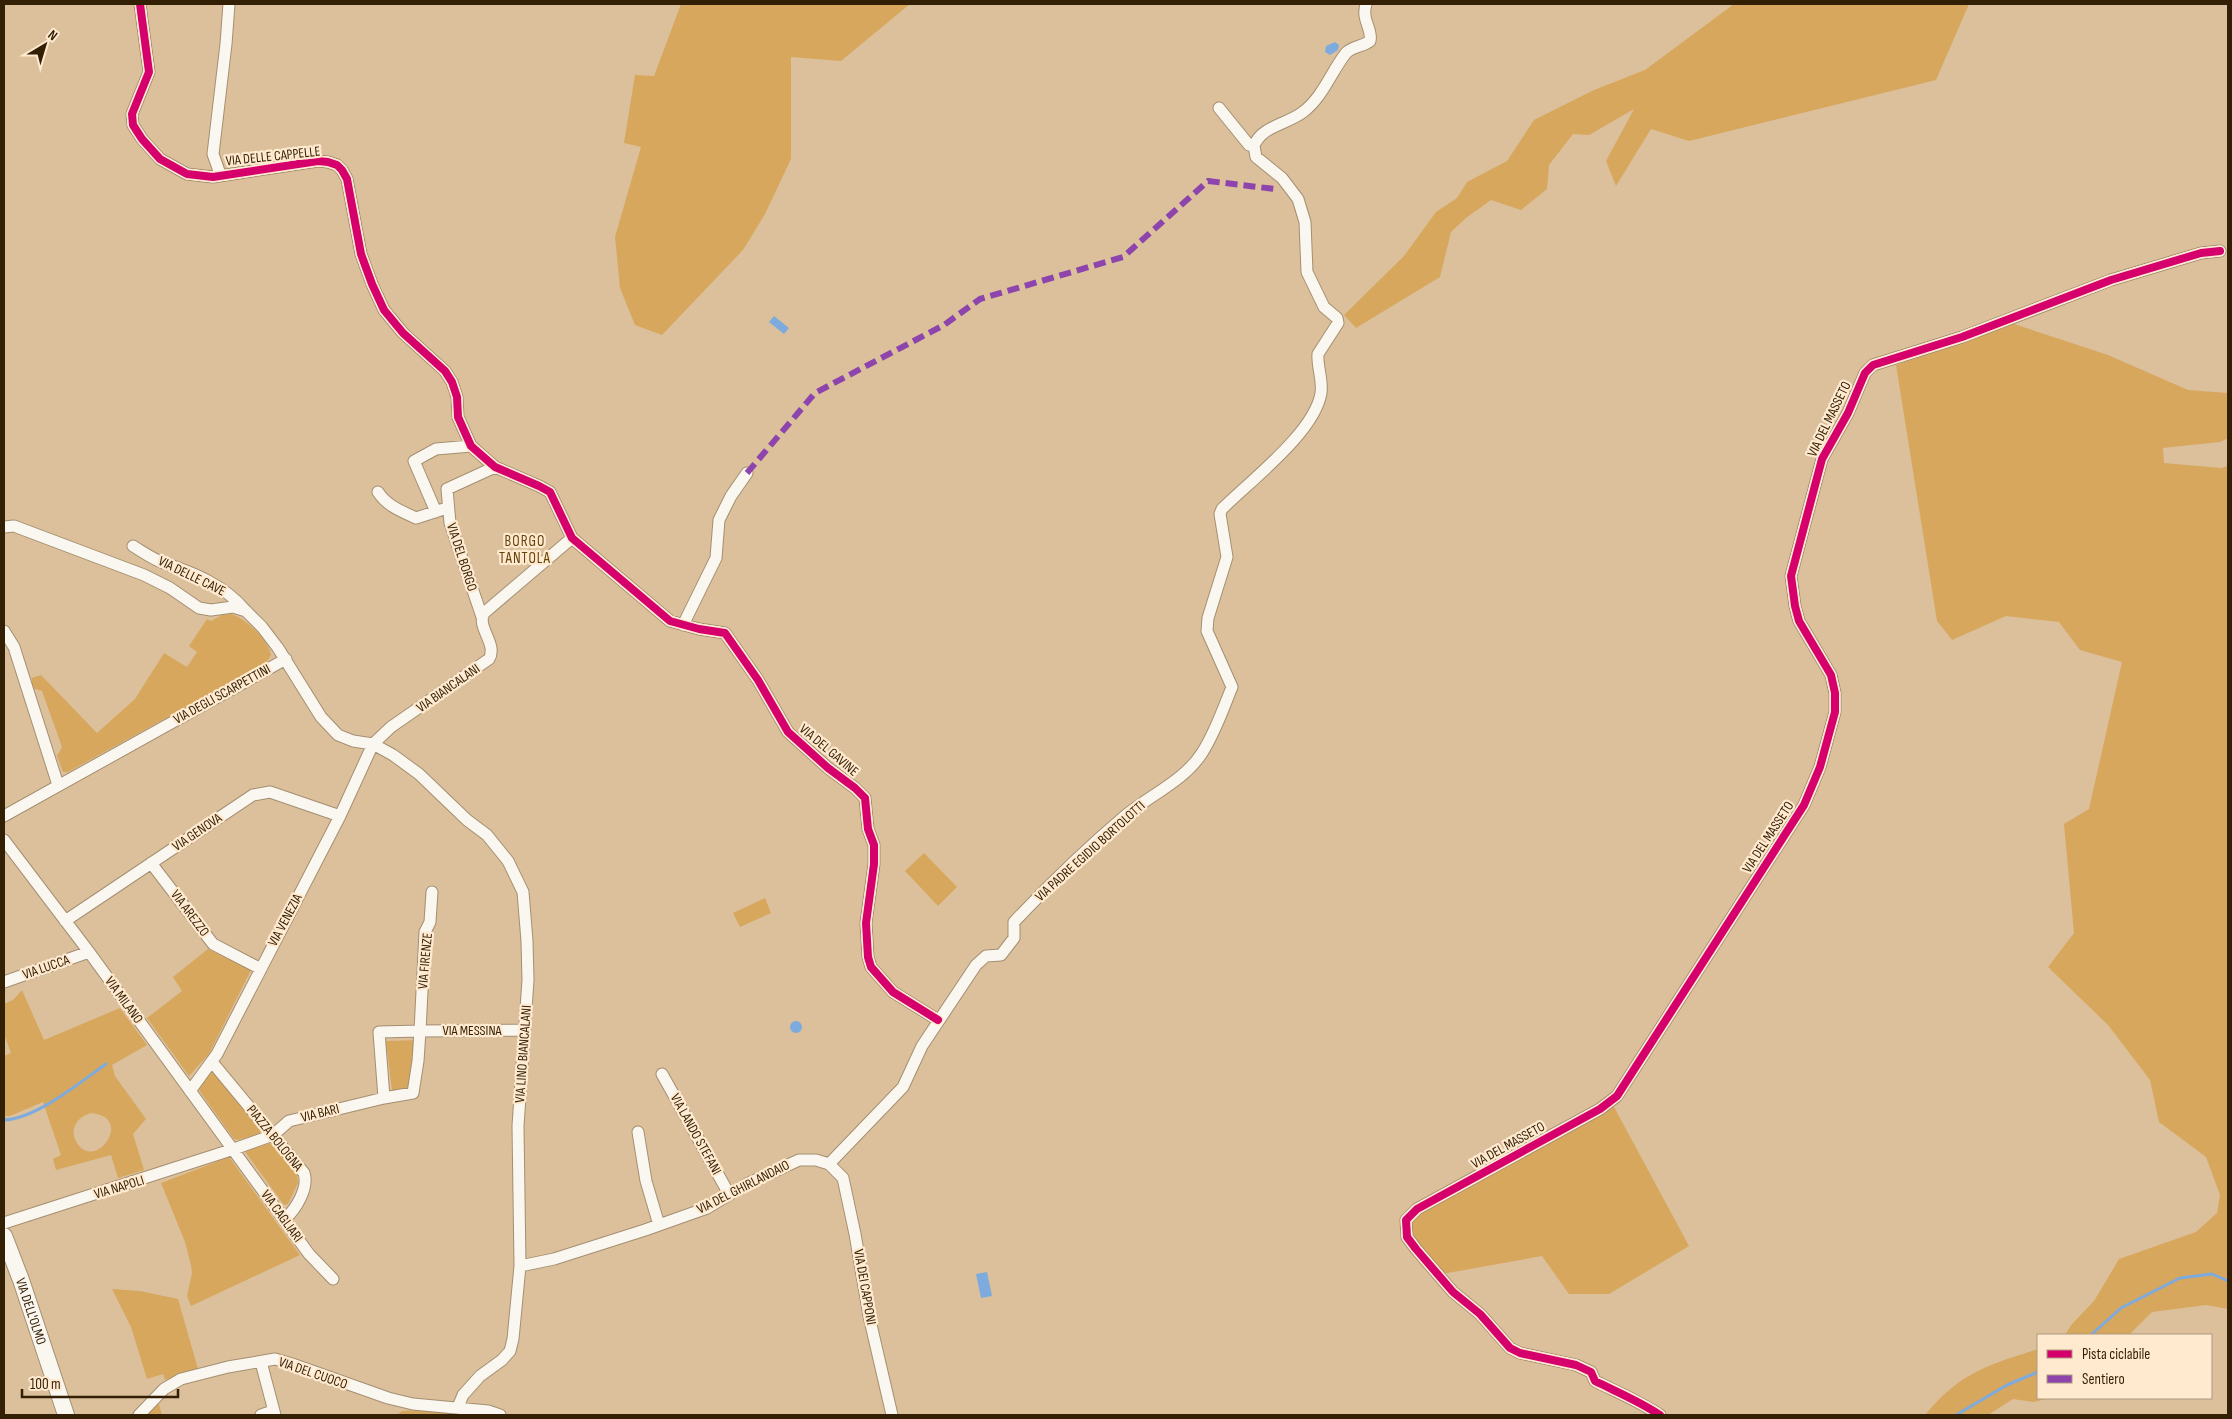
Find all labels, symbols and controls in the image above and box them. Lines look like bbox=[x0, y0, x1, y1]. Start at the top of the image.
north arrow bbox=[20, 20, 70, 70]
text: N bbox=[45, 26, 61, 44]
street label: VIA DELLE CAPPELLE bbox=[225, 143, 321, 169]
street label: VIA DEL MASSETO bbox=[1803, 379, 1855, 459]
street label: VIA DEL BORGO bbox=[443, 521, 481, 593]
district label: BORGO TANTOLA bbox=[499, 532, 551, 568]
street label: VIA DELLE CAVE bbox=[156, 552, 229, 600]
street label: VIA DEGLI SCARPETTINI bbox=[171, 660, 273, 728]
street label: VIA BIANCALANI bbox=[413, 660, 483, 716]
street label: VIA DEL GAVINE bbox=[796, 720, 862, 780]
street label: VIA PADRE EGIDIO BORTOLOTTI bbox=[1031, 797, 1149, 905]
street label: VIA DEL MASSETO bbox=[1739, 798, 1797, 876]
street label: VIA GENOVA bbox=[169, 809, 226, 855]
street label: VIA AREZZO bbox=[167, 886, 213, 940]
street label: VIA VENEZIA bbox=[264, 890, 306, 949]
street label: VIA FIRENZE bbox=[414, 932, 436, 990]
street label: VIA LUCCA bbox=[20, 951, 73, 983]
street label: VIA MILANO bbox=[101, 973, 147, 1027]
street label: VIA LINO BIANCALANI bbox=[511, 1005, 535, 1103]
street label: VIA MESSINA bbox=[442, 1022, 503, 1039]
street label: VIA LANDO STEFANI bbox=[667, 1090, 725, 1178]
street label: VIA BARI bbox=[299, 1100, 341, 1126]
street label: PIAZZA BOLOGNA bbox=[243, 1102, 307, 1175]
street label: VIA DEL MASSETO bbox=[1468, 1118, 1548, 1172]
street label: VIA DEL GHIRLANDAIO bbox=[694, 1156, 792, 1218]
street label: VIA NAPOLI bbox=[92, 1171, 146, 1203]
street label: VIA CAGLIARI bbox=[257, 1187, 307, 1245]
street label: VIA DEI CAPPONI bbox=[850, 1248, 880, 1326]
street label: VIA DELL'OLMO bbox=[12, 1276, 50, 1347]
legend bbox=[2037, 1334, 2212, 1399]
text: Pista ciclabile bbox=[2082, 1345, 2150, 1364]
street label: VIA DEL CUOCO bbox=[276, 1353, 350, 1393]
scale bar bbox=[22, 1366, 179, 1398]
text: Sentiero bbox=[2082, 1370, 2125, 1389]
text: 100 m bbox=[30, 1375, 61, 1394]

